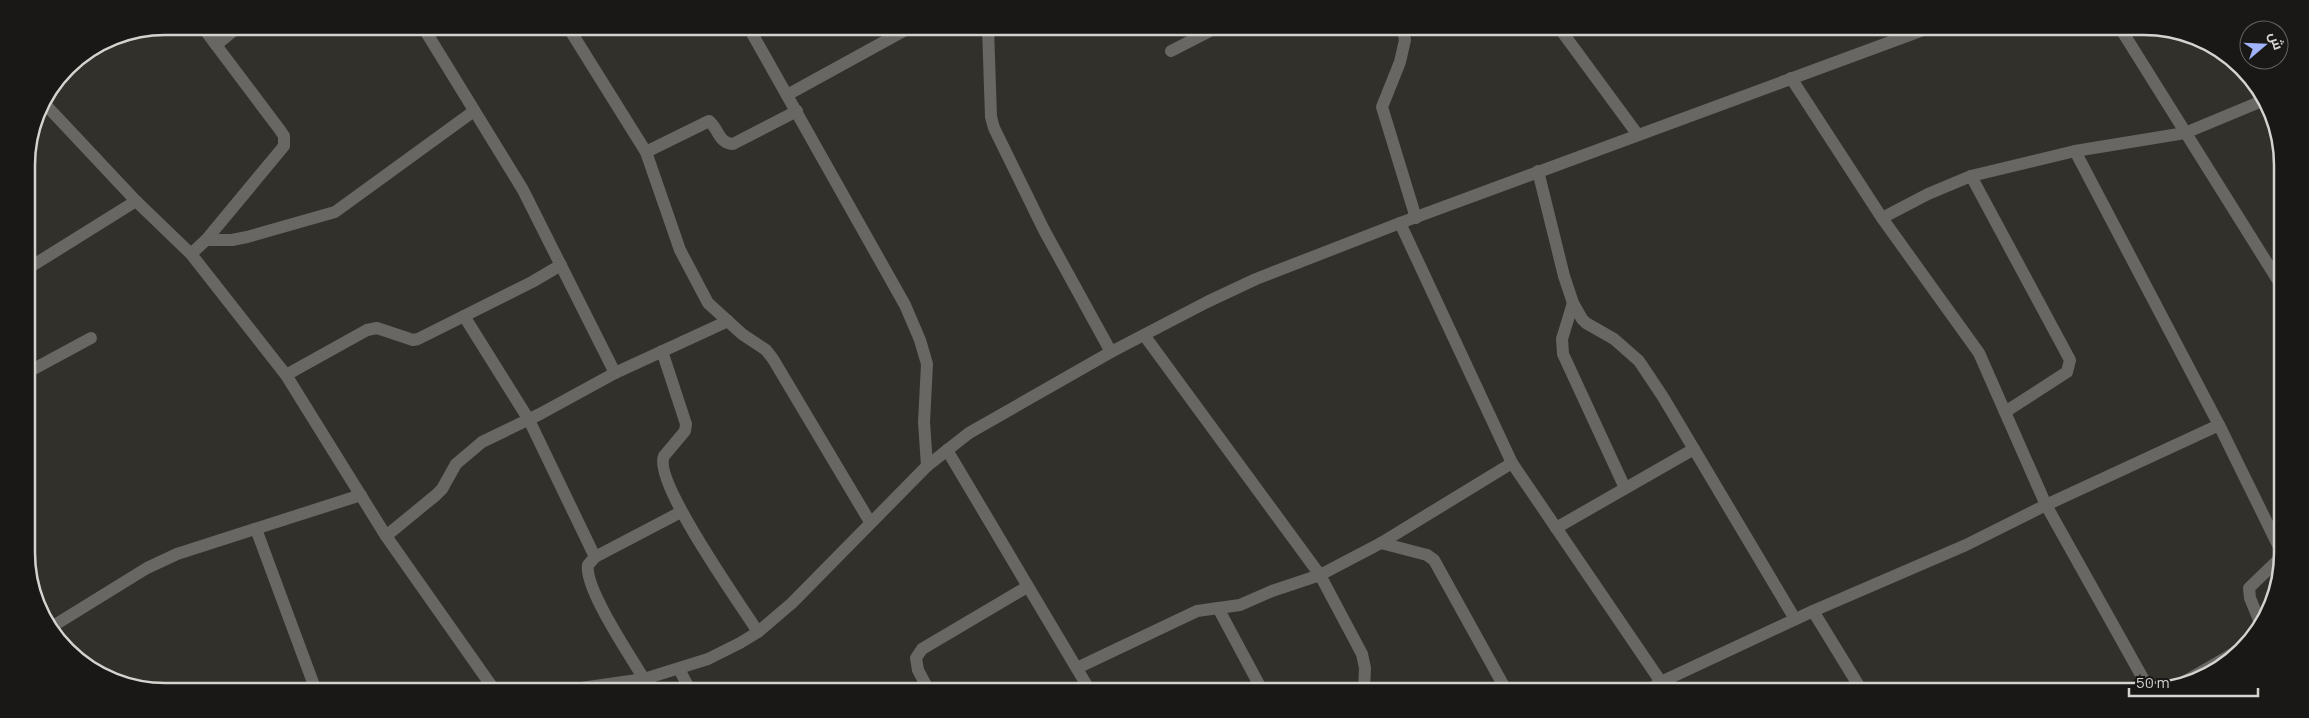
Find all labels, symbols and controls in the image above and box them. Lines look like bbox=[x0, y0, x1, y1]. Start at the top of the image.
north arrow bbox=[2239, 20, 2289, 70]
text: ش bbox=[2265, 29, 2289, 52]
scale bar bbox=[2129, 666, 2258, 698]
text: 50 m bbox=[2136, 672, 2170, 693]

